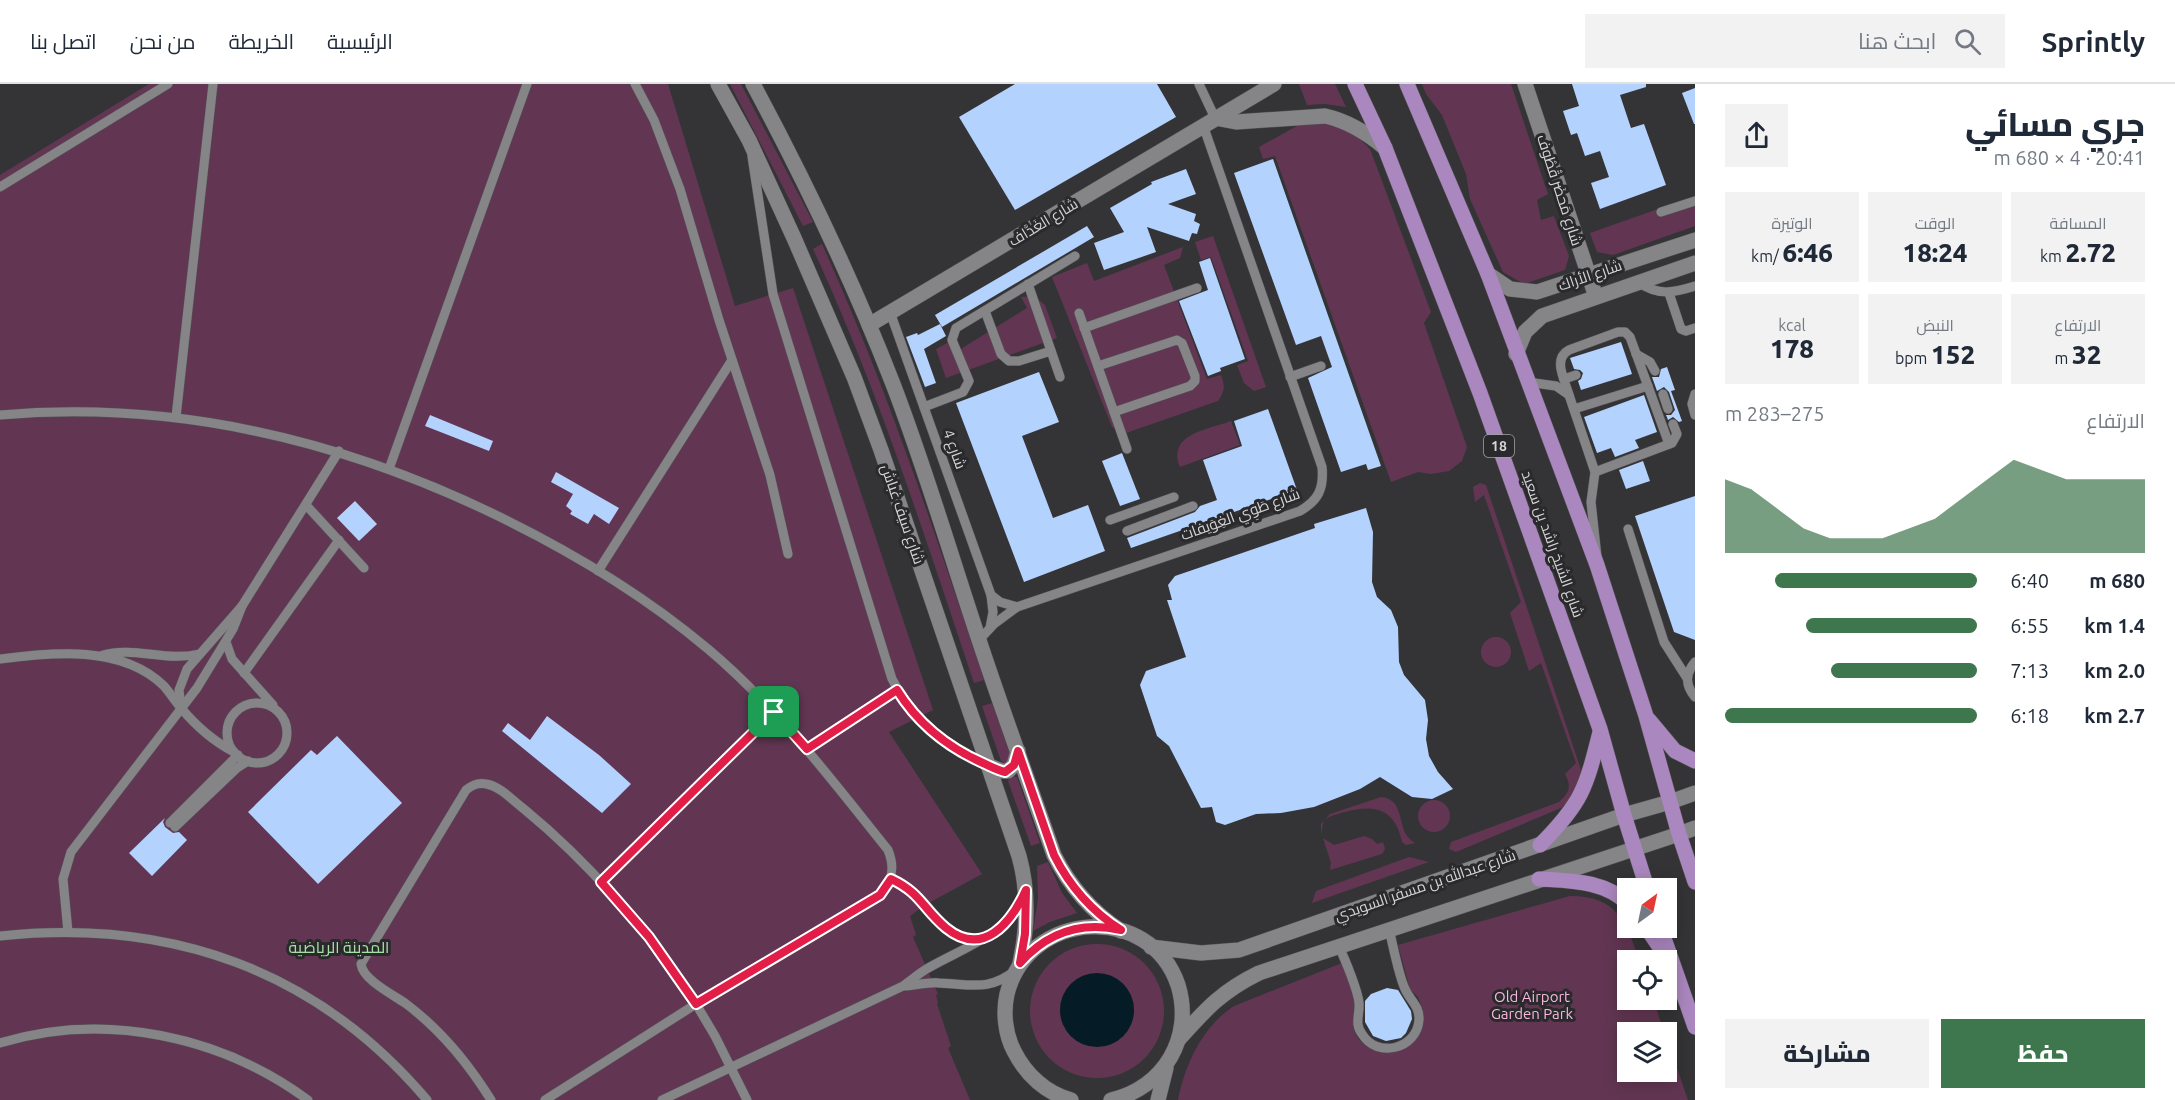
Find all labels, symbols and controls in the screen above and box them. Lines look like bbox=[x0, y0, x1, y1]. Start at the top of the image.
search box bbox=[1585, 14, 2005, 68]
icon: search bbox=[1951, 25, 1984, 58]
text: Sprintly bbox=[2041, 26, 2145, 57]
text: ابحث هنا bbox=[1858, 28, 1936, 53]
text: اتصل بنا bbox=[30, 29, 97, 53]
text: من نحن bbox=[130, 29, 196, 53]
text: الخريطة bbox=[229, 29, 294, 53]
text: الرئيسية bbox=[327, 29, 393, 53]
button: share bbox=[1725, 104, 1788, 167]
text: جري مسائي bbox=[1965, 105, 2145, 142]
street label: شارع مَحضَر قُطُوف bbox=[1531, 132, 1586, 249]
text: 20:41 · 4 × 680 m bbox=[1993, 146, 2145, 169]
street label: شارع الغَدَّاف bbox=[1005, 195, 1082, 252]
text: الوتيرة bbox=[1771, 214, 1813, 232]
text: الوقت bbox=[1915, 214, 1955, 232]
text: المسافة bbox=[2050, 214, 2106, 232]
text: 6:46 bbox=[1783, 238, 1833, 267]
text: 18:24 bbox=[1902, 238, 1968, 267]
text: 2.72 bbox=[2066, 238, 2116, 267]
text: /km bbox=[1751, 247, 1783, 265]
text: km bbox=[2040, 247, 2066, 265]
street label: شارع الأراك bbox=[1556, 256, 1625, 297]
text: kcal bbox=[1778, 316, 1806, 334]
text: النبض bbox=[1916, 316, 1954, 334]
text: الارتفاع bbox=[2055, 316, 2101, 334]
text: 178 bbox=[1770, 334, 1814, 363]
text: 152 bbox=[1931, 340, 1975, 369]
text: 32 bbox=[2072, 340, 2101, 369]
text: bpm bbox=[1895, 349, 1931, 367]
text: m bbox=[2055, 349, 2072, 367]
text: 275–283 m bbox=[1725, 402, 1824, 425]
text: الارتفاع bbox=[2086, 409, 2145, 432]
street label: شارع 4 bbox=[937, 427, 970, 472]
road number: 18 bbox=[1484, 435, 1514, 457]
street label: شارع سيف غباش bbox=[875, 462, 928, 567]
street label: شارع الشيخ راشد بن سعيد bbox=[1516, 468, 1587, 621]
street label: شارع طَوِي الغِوَيفات bbox=[1178, 485, 1303, 547]
text: 6:40 bbox=[2010, 569, 2049, 592]
text: 680 m bbox=[2089, 569, 2145, 592]
text: 6:55 bbox=[2010, 614, 2049, 637]
text: 1.4 km bbox=[2084, 614, 2145, 637]
text: 7:13 bbox=[2010, 659, 2049, 682]
text: 2.0 km bbox=[2084, 659, 2145, 682]
pin bbox=[748, 686, 799, 737]
icon: arrive bbox=[757, 695, 790, 728]
text: 6:18 bbox=[2010, 704, 2049, 727]
text: 2.7 km bbox=[2084, 704, 2145, 727]
street label: شارع عبدالله بن مسفر السويدي bbox=[1332, 845, 1519, 928]
north arrow bbox=[1617, 878, 1677, 938]
map controls bbox=[1617, 878, 1677, 1082]
district label: المدينة الرياضية bbox=[289, 938, 389, 957]
button: locate bbox=[1617, 950, 1677, 1010]
park label: Old Airport Garden Park bbox=[1491, 988, 1574, 1022]
button: مشاركة bbox=[1725, 1019, 1929, 1088]
button: حفظ bbox=[1941, 1019, 2145, 1088]
button: layers bbox=[1617, 1022, 1677, 1082]

